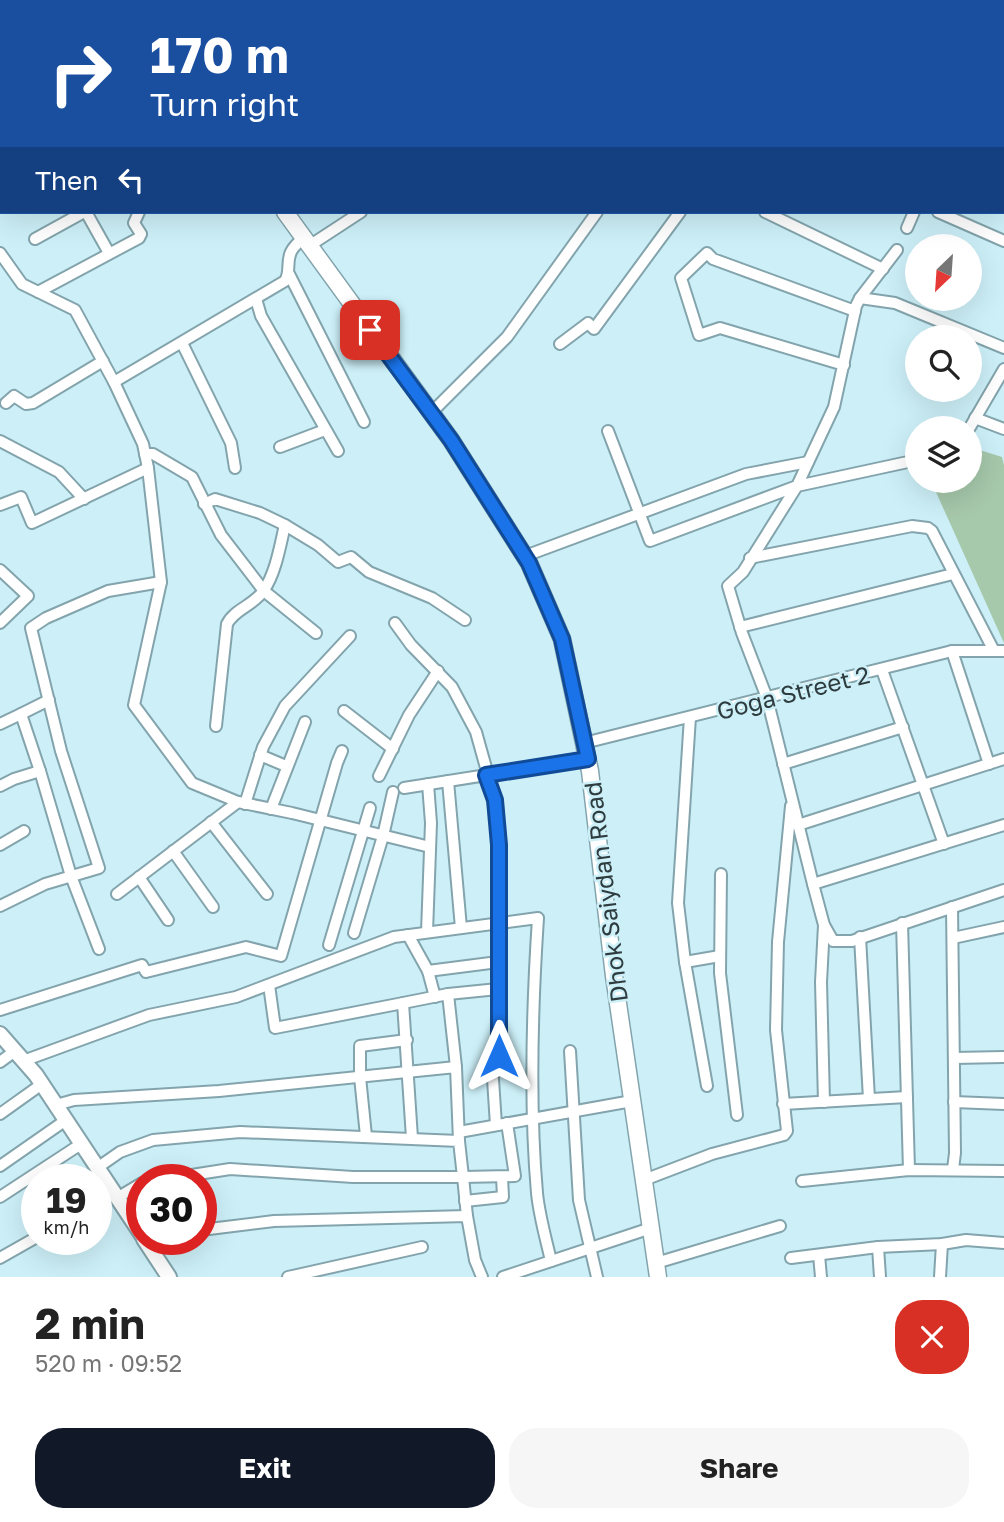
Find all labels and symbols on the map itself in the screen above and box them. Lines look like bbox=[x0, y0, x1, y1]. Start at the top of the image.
north arrow bbox=[905, 234, 982, 312]
pin bbox=[340, 300, 400, 360]
street label: Goga Street 2 bbox=[714, 659, 872, 725]
street label: Dhok Saiydan Road bbox=[577, 780, 633, 1004]
position arrow bbox=[462, 1019, 536, 1093]
speed limit sign: 30 bbox=[126, 1164, 217, 1255]

